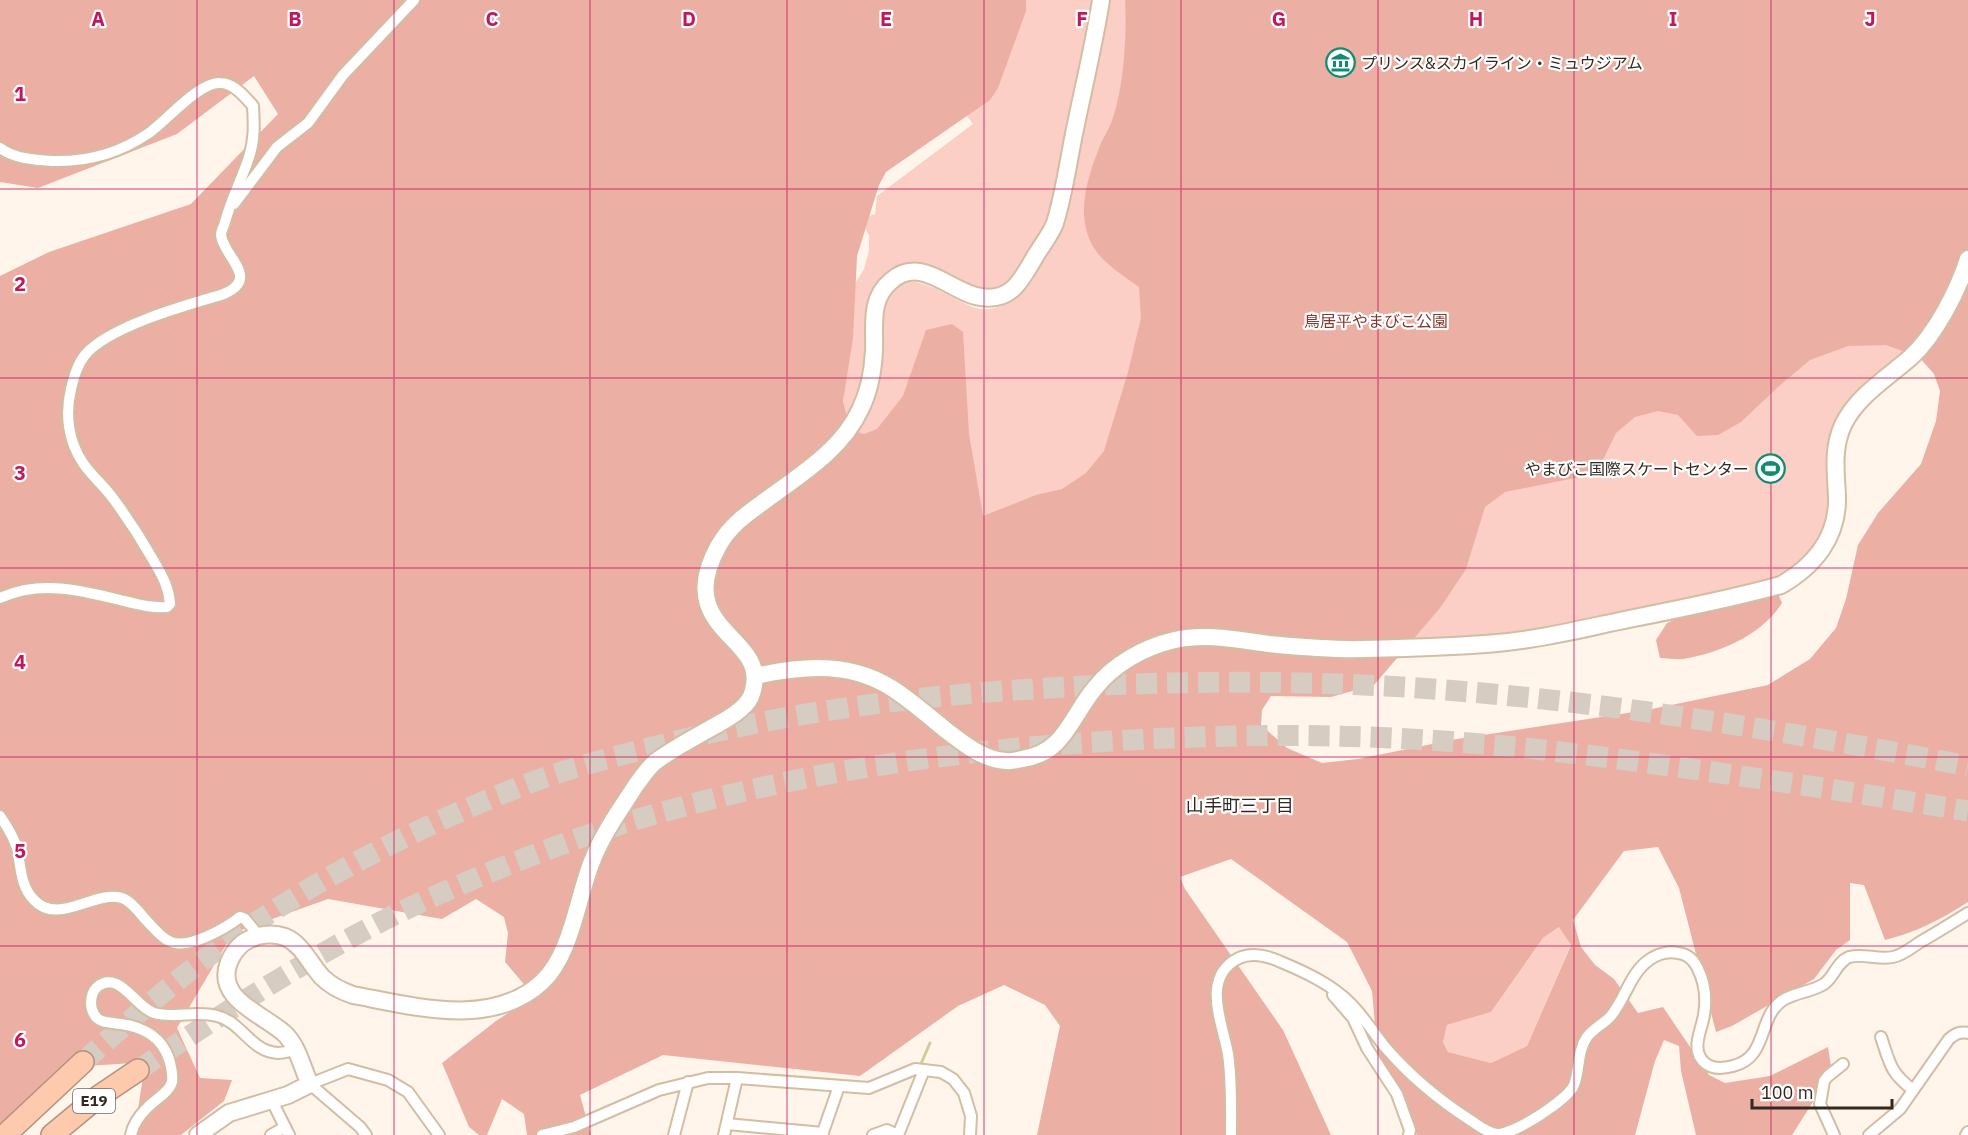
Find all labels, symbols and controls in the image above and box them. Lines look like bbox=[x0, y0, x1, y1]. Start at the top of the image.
text: A bbox=[91, 5, 105, 32]
text: B bbox=[288, 5, 302, 32]
text: C bbox=[485, 5, 499, 32]
text: D bbox=[682, 5, 696, 32]
text: E bbox=[880, 5, 892, 32]
text: F bbox=[1076, 5, 1088, 32]
text: G bbox=[1272, 5, 1286, 32]
text: H bbox=[1469, 5, 1483, 32]
text: I bbox=[1669, 5, 1677, 32]
text: J bbox=[1864, 5, 1876, 32]
museum icon: プリンス&スカイライン・ミュウジアム bbox=[1324, 47, 1356, 79]
place label: プリンス&スカイライン・ミュウジアム bbox=[1361, 53, 1643, 73]
text: 1 bbox=[14, 80, 26, 107]
text: 2 bbox=[14, 270, 26, 297]
park label: 鳥居平やまびこ公園 bbox=[1304, 311, 1448, 331]
sports icon: やまびこ国際スケートセンター bbox=[1754, 453, 1786, 485]
text: 3 bbox=[14, 459, 26, 486]
place label: やまびこ国際スケートセンター bbox=[1525, 459, 1749, 479]
text: 4 bbox=[14, 648, 26, 675]
district label: 山手町三丁目 bbox=[1186, 794, 1294, 817]
text: 5 bbox=[14, 837, 26, 864]
text: 6 bbox=[14, 1026, 26, 1053]
scale bar bbox=[1752, 1072, 1892, 1110]
text: 100 m bbox=[1761, 1081, 1813, 1104]
road number: E19 bbox=[73, 1089, 115, 1113]

